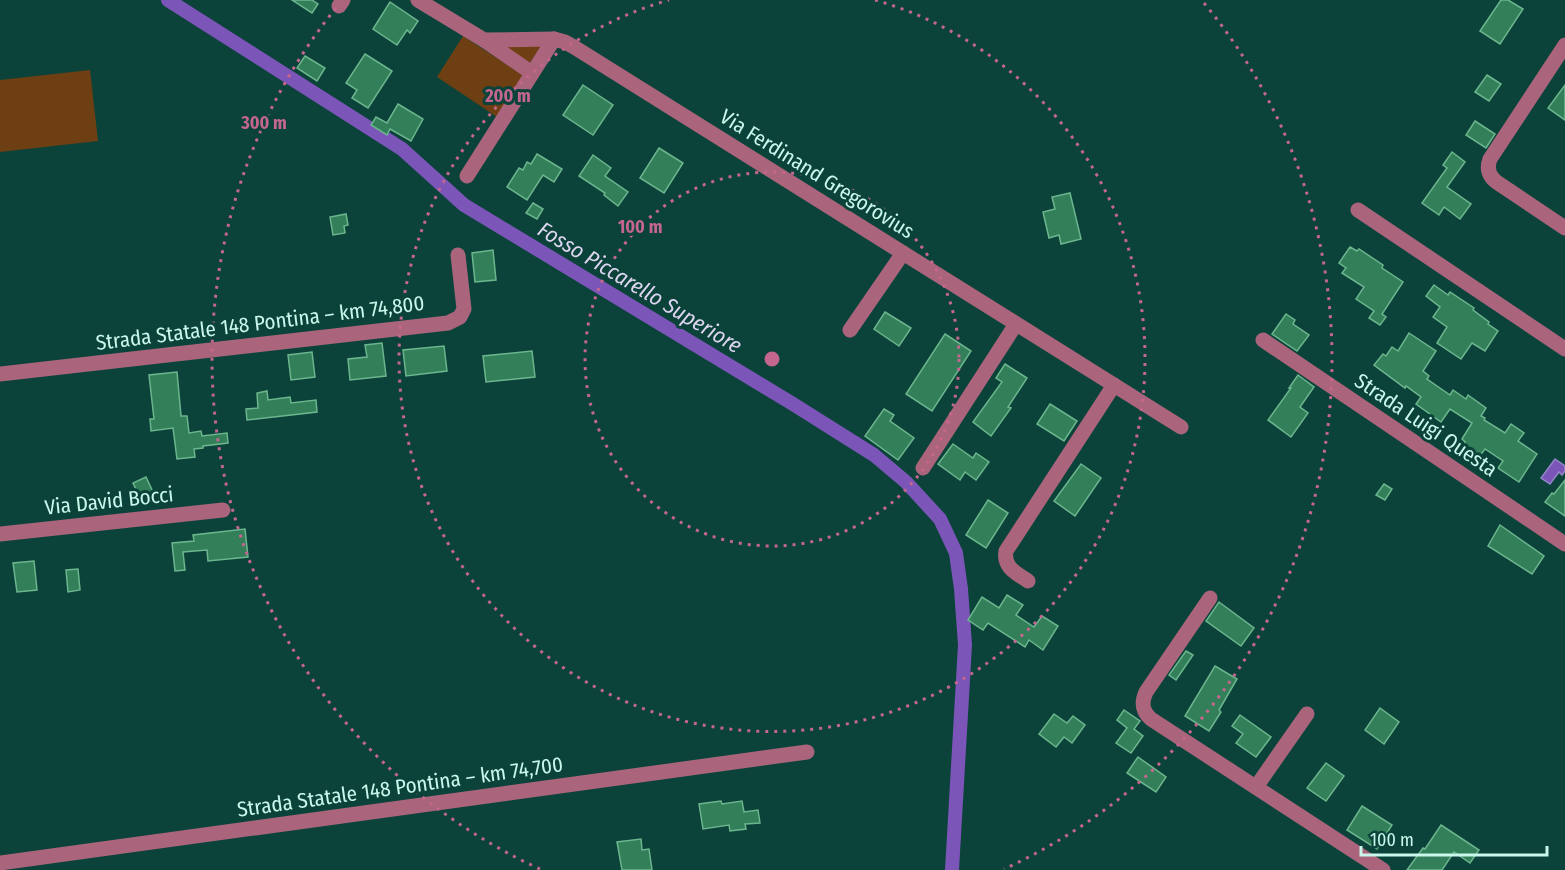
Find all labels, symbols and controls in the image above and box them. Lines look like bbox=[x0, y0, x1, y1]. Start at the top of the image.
text: 200 m bbox=[484, 85, 531, 107]
street label: Via Ferdinand Gregorovius bbox=[715, 104, 919, 244]
text: 300 m bbox=[240, 112, 287, 134]
water label: Fosso Piccarello Superiore bbox=[533, 216, 747, 359]
text: 100 m bbox=[618, 216, 662, 238]
street label: Strada Statale 148 Pontina – km 74,800 bbox=[94, 290, 426, 356]
centre of rings bbox=[762, 349, 782, 369]
street label: Strada Luigi Questa bbox=[1350, 368, 1502, 482]
street label: Via David Bocci bbox=[43, 481, 175, 521]
street label: Strada Statale 148 Pontina – km 74,700 bbox=[235, 751, 565, 823]
scale bar bbox=[1361, 819, 1547, 857]
text: 100 m bbox=[1370, 829, 1414, 851]

